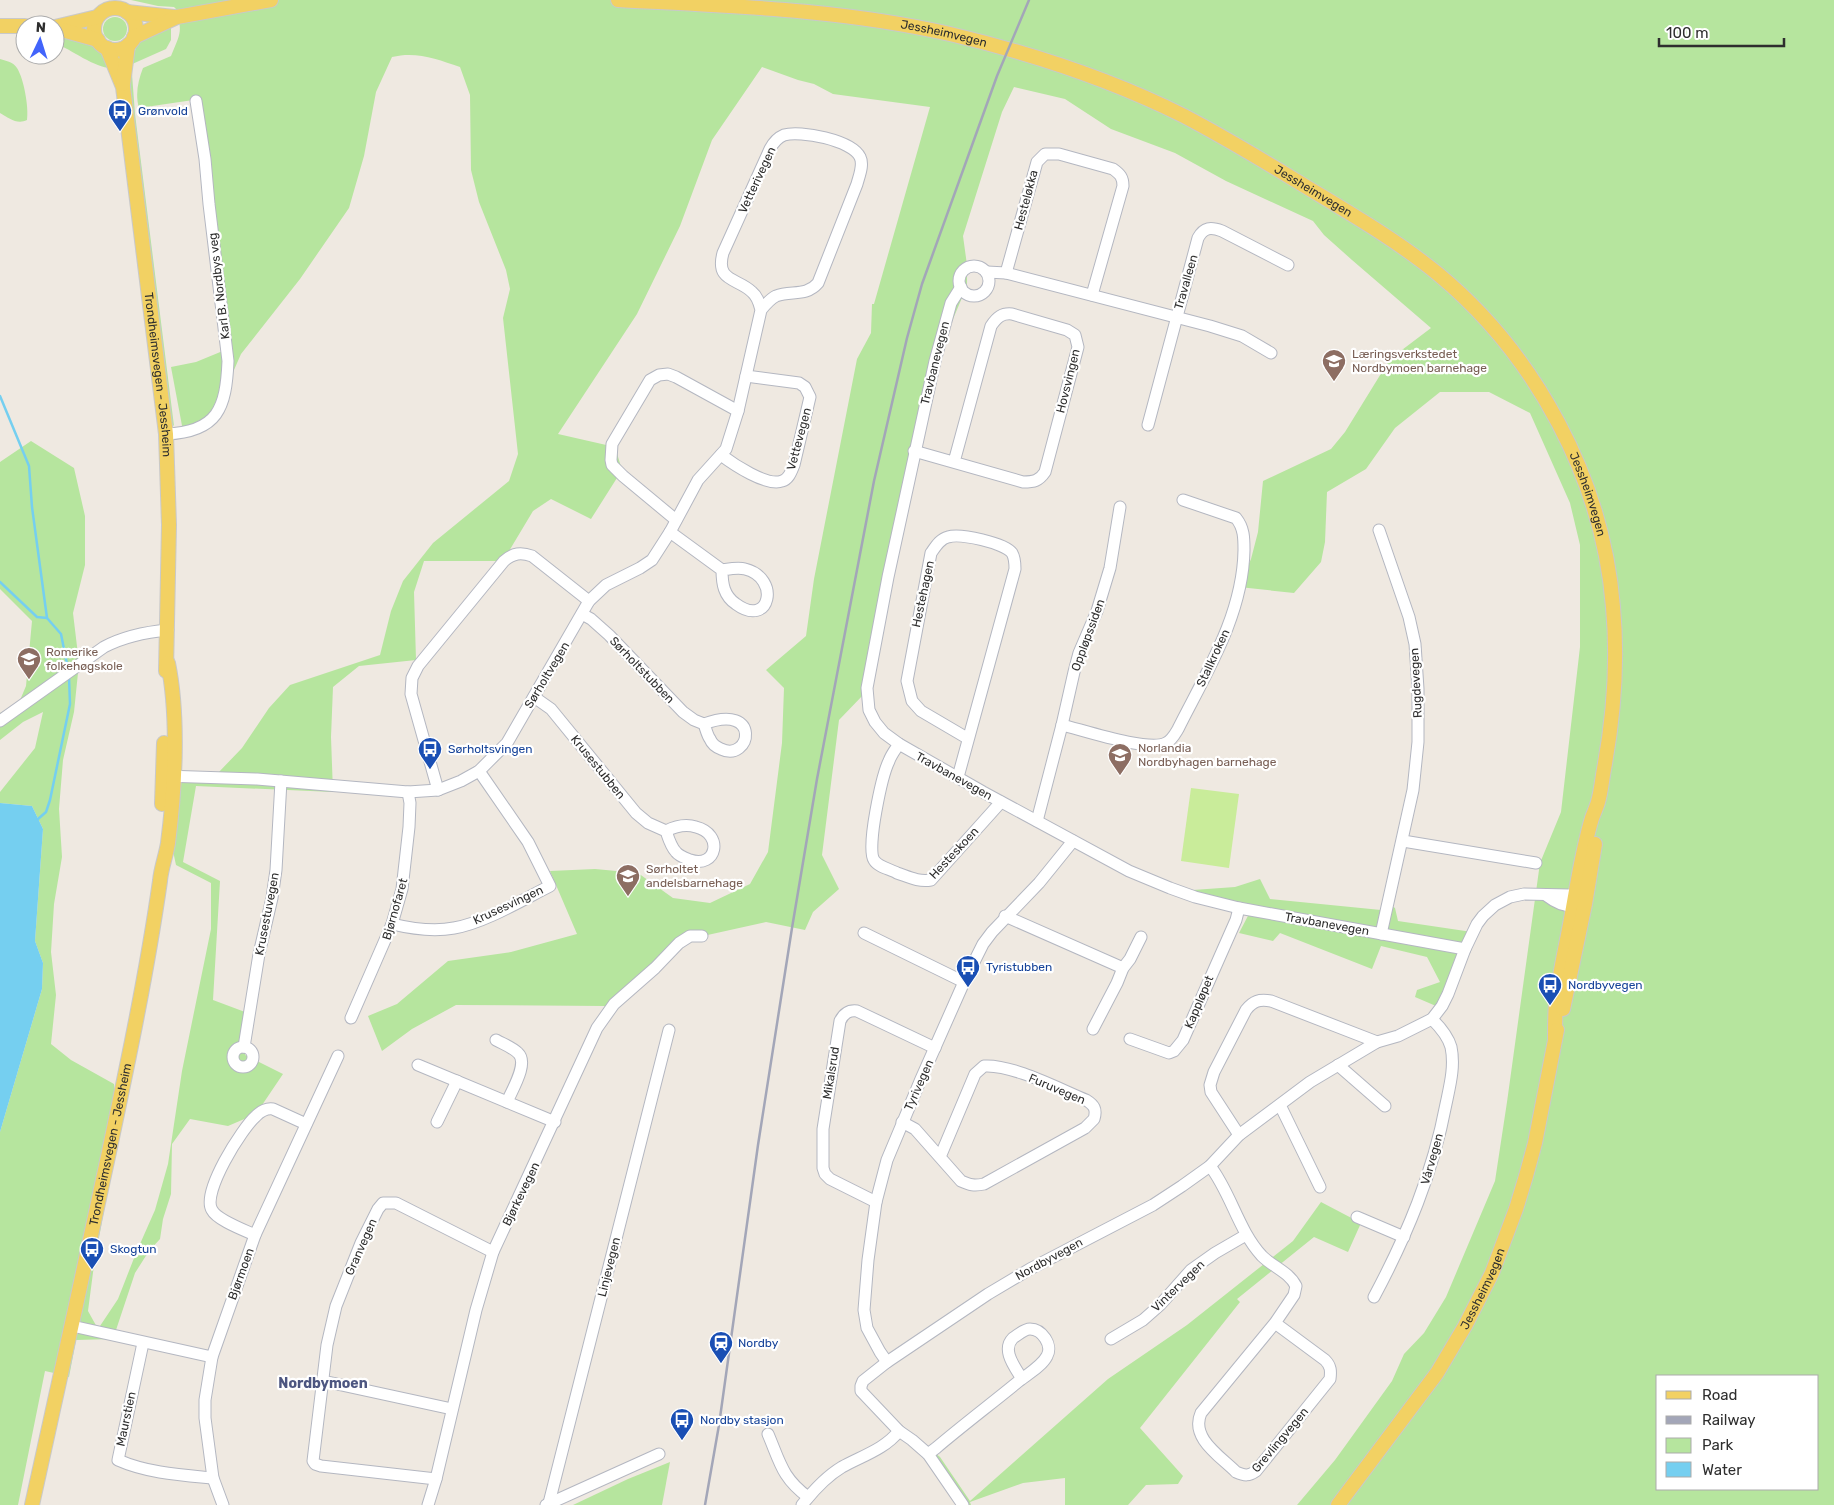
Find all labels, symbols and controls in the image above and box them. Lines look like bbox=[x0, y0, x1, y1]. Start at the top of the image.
north arrow bbox=[15, 15, 65, 65]
scale bar bbox=[1659, 15, 1784, 47]
street label: Jessheimvegen bbox=[899, 17, 989, 50]
text: N bbox=[35, 19, 46, 36]
text: 100 m bbox=[1666, 24, 1708, 42]
bus stop icon: Grønvold bbox=[107, 98, 133, 132]
place label: Grønvold bbox=[138, 104, 188, 118]
street label: Vetterivegen bbox=[735, 145, 779, 215]
street label: Jessheimvegen bbox=[1272, 162, 1355, 220]
street label: Hesteløkka bbox=[1011, 168, 1041, 232]
street label: Karl B. Nordbys veg bbox=[206, 232, 232, 340]
street label: Travalleen bbox=[1171, 253, 1201, 311]
street label: Trondheimsvegen - Jessheim bbox=[142, 292, 174, 457]
street label: Travbanevegen bbox=[918, 320, 952, 406]
street label: Hovsvingen bbox=[1053, 347, 1083, 415]
place label: Læringsverkstedet Nordbymoen barnehage bbox=[1352, 347, 1487, 375]
school or university icon: Læringsverkstedet Nordbymoen barnehage bbox=[1321, 348, 1347, 382]
street label: Vettevegen bbox=[784, 406, 814, 472]
street label: Jessheimvegen bbox=[1566, 450, 1608, 538]
street label: Hestehagen bbox=[909, 559, 937, 629]
street label: Oppløpssiden bbox=[1068, 597, 1108, 673]
street label: Stallkroken bbox=[1194, 627, 1232, 689]
street label: Sørholtstubben bbox=[607, 634, 677, 706]
street label: Sørholtvegen bbox=[522, 639, 572, 711]
place label: Romerike folkehøgskole bbox=[46, 645, 123, 673]
school or university icon: Romerike folkehøgskole bbox=[16, 646, 42, 680]
street label: Rugdevegen bbox=[1407, 648, 1425, 718]
street label: Krusestubben bbox=[568, 732, 628, 802]
bus stop icon: Sørholtsvingen bbox=[417, 736, 443, 770]
place label: Norlandia Nordbyhagen barnehage bbox=[1138, 741, 1277, 769]
place label: Sørholtsvingen bbox=[448, 742, 533, 756]
school or university icon: Norlandia Nordbyhagen barnehage bbox=[1107, 742, 1133, 776]
street label: Travbanevegen bbox=[913, 749, 995, 803]
street label: Hesteskoen bbox=[926, 824, 982, 882]
place label: Sørholtet andelsbarnehage bbox=[646, 862, 743, 890]
school or university icon: Sørholtet andelsbarnehage bbox=[615, 863, 641, 897]
street label: Krusestuvegen bbox=[252, 871, 282, 957]
street label: Bjørnofaret bbox=[380, 876, 411, 941]
street label: Krusesvingen bbox=[471, 883, 545, 927]
street label: Travbanevegen bbox=[1284, 910, 1370, 938]
bus stop icon: Tyristubben bbox=[955, 954, 981, 988]
place label: Tyristubben bbox=[986, 960, 1052, 974]
bus stop icon: Nordbyvegen bbox=[1537, 972, 1563, 1006]
street label: Kappløpet bbox=[1182, 973, 1217, 1031]
place label: Nordbyvegen bbox=[1568, 978, 1643, 992]
street label: Mikalsrud bbox=[820, 1046, 842, 1100]
street label: Tyrivegen bbox=[902, 1057, 936, 1113]
street label: Trondheimsvegen - Jessheim bbox=[86, 1062, 134, 1227]
street label: Furuvegen bbox=[1027, 1071, 1087, 1107]
street label: Vårvegen bbox=[1418, 1132, 1446, 1186]
street label: Bjørkevegen bbox=[500, 1160, 542, 1228]
street label: Granvegen bbox=[342, 1216, 380, 1278]
street label: Nordbyvegen bbox=[1013, 1235, 1085, 1283]
bus stop icon: Skogtun bbox=[79, 1236, 105, 1270]
street label: Linjevegen bbox=[595, 1236, 623, 1298]
place label: Skogtun bbox=[110, 1242, 157, 1256]
street label: Bjørmoen bbox=[225, 1246, 257, 1302]
street label: Jessheimvegen bbox=[1457, 1246, 1508, 1332]
street label: Vintervegen bbox=[1149, 1257, 1207, 1315]
station icon: Nordby bbox=[708, 1330, 734, 1364]
place label: Nordby bbox=[738, 1336, 779, 1350]
district label: Nordbymoen bbox=[278, 1375, 368, 1392]
legend bbox=[1656, 1375, 1819, 1490]
text: Road bbox=[1702, 1386, 1738, 1404]
street label: Maurstien bbox=[113, 1390, 139, 1448]
street label: Grevlingvegen bbox=[1249, 1405, 1311, 1475]
bus stop icon: Nordby stasjon bbox=[669, 1407, 695, 1441]
text: Railway bbox=[1702, 1411, 1756, 1429]
place label: Nordby stasjon bbox=[700, 1413, 784, 1427]
text: Park bbox=[1702, 1436, 1733, 1454]
text: Water bbox=[1702, 1461, 1742, 1479]

